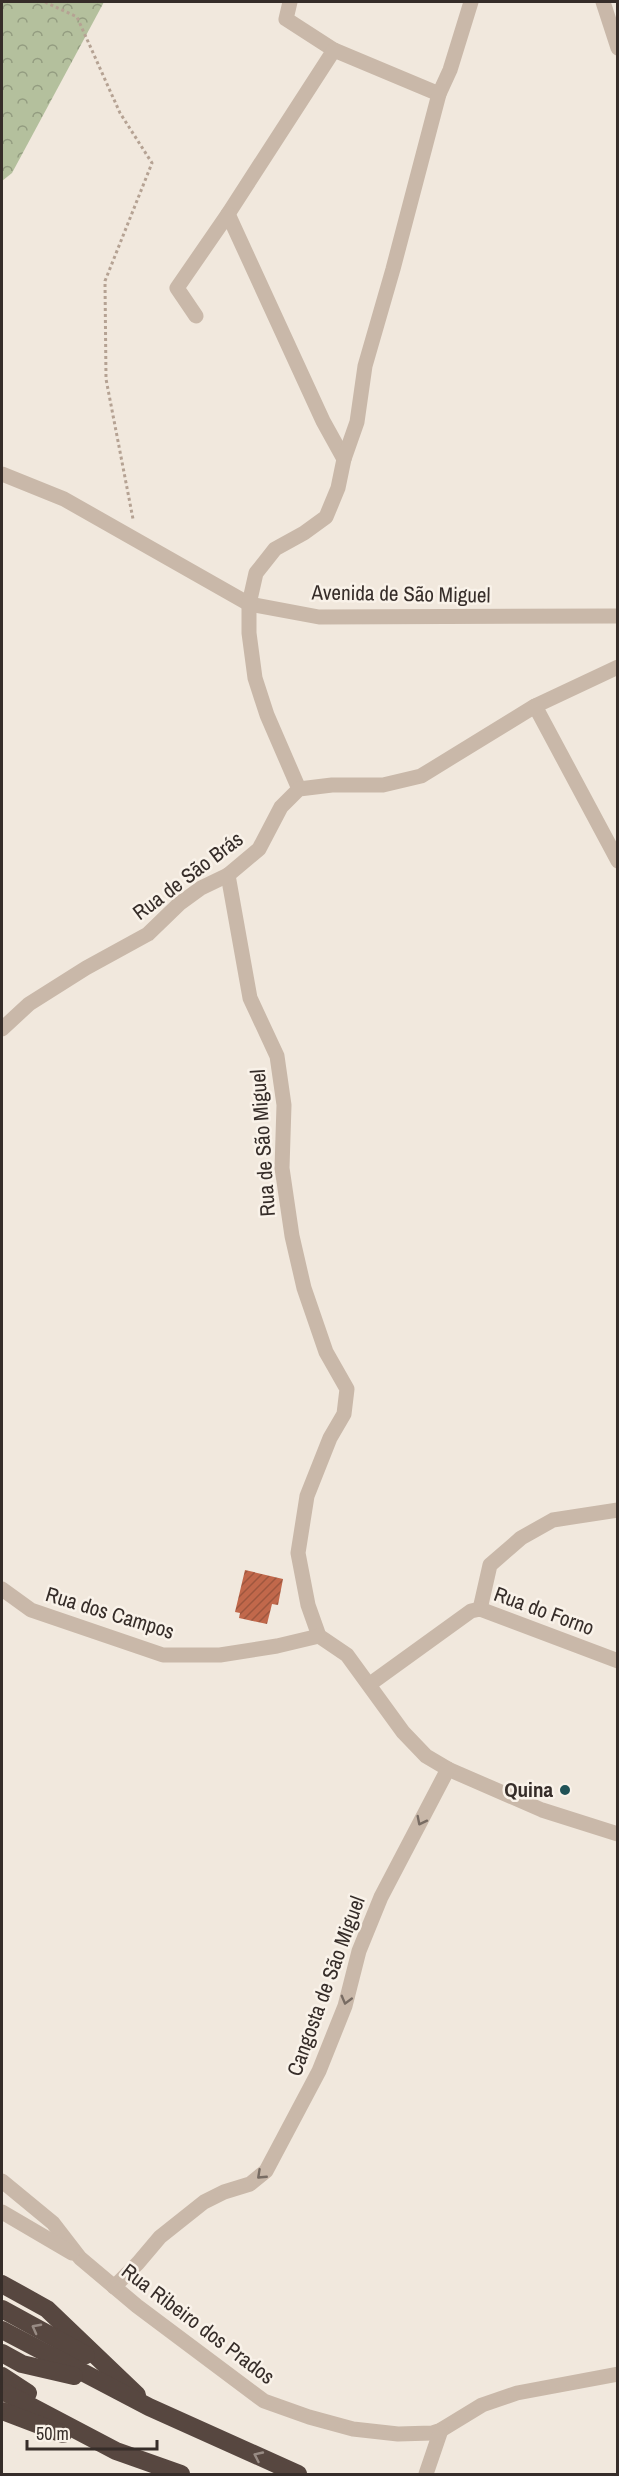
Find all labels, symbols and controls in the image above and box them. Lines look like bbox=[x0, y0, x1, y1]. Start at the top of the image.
street label: Avenida de São Miguel bbox=[310, 577, 491, 610]
street label: Rua de São Brás bbox=[127, 825, 249, 927]
street label: Rua de São Miguel bbox=[243, 1068, 282, 1218]
street label: Rua dos Campos bbox=[42, 1579, 178, 1646]
street label: Rua do Forno bbox=[490, 1579, 598, 1642]
place label: Quina bbox=[504, 1775, 553, 1804]
marker: Quina bbox=[558, 1783, 572, 1797]
one-way arrow bbox=[417, 1815, 428, 1826]
street label: Cangosta de São Miguel bbox=[279, 1892, 372, 2080]
one-way arrow bbox=[341, 1995, 354, 2005]
one-way arrow bbox=[258, 2167, 269, 2178]
street label: Rua Ribeiro dos Prados bbox=[116, 2256, 281, 2391]
one-way arrow bbox=[32, 2324, 43, 2335]
scale bar bbox=[27, 2413, 158, 2451]
text: 50 m bbox=[36, 2421, 69, 2446]
one-way arrow bbox=[254, 2452, 265, 2464]

